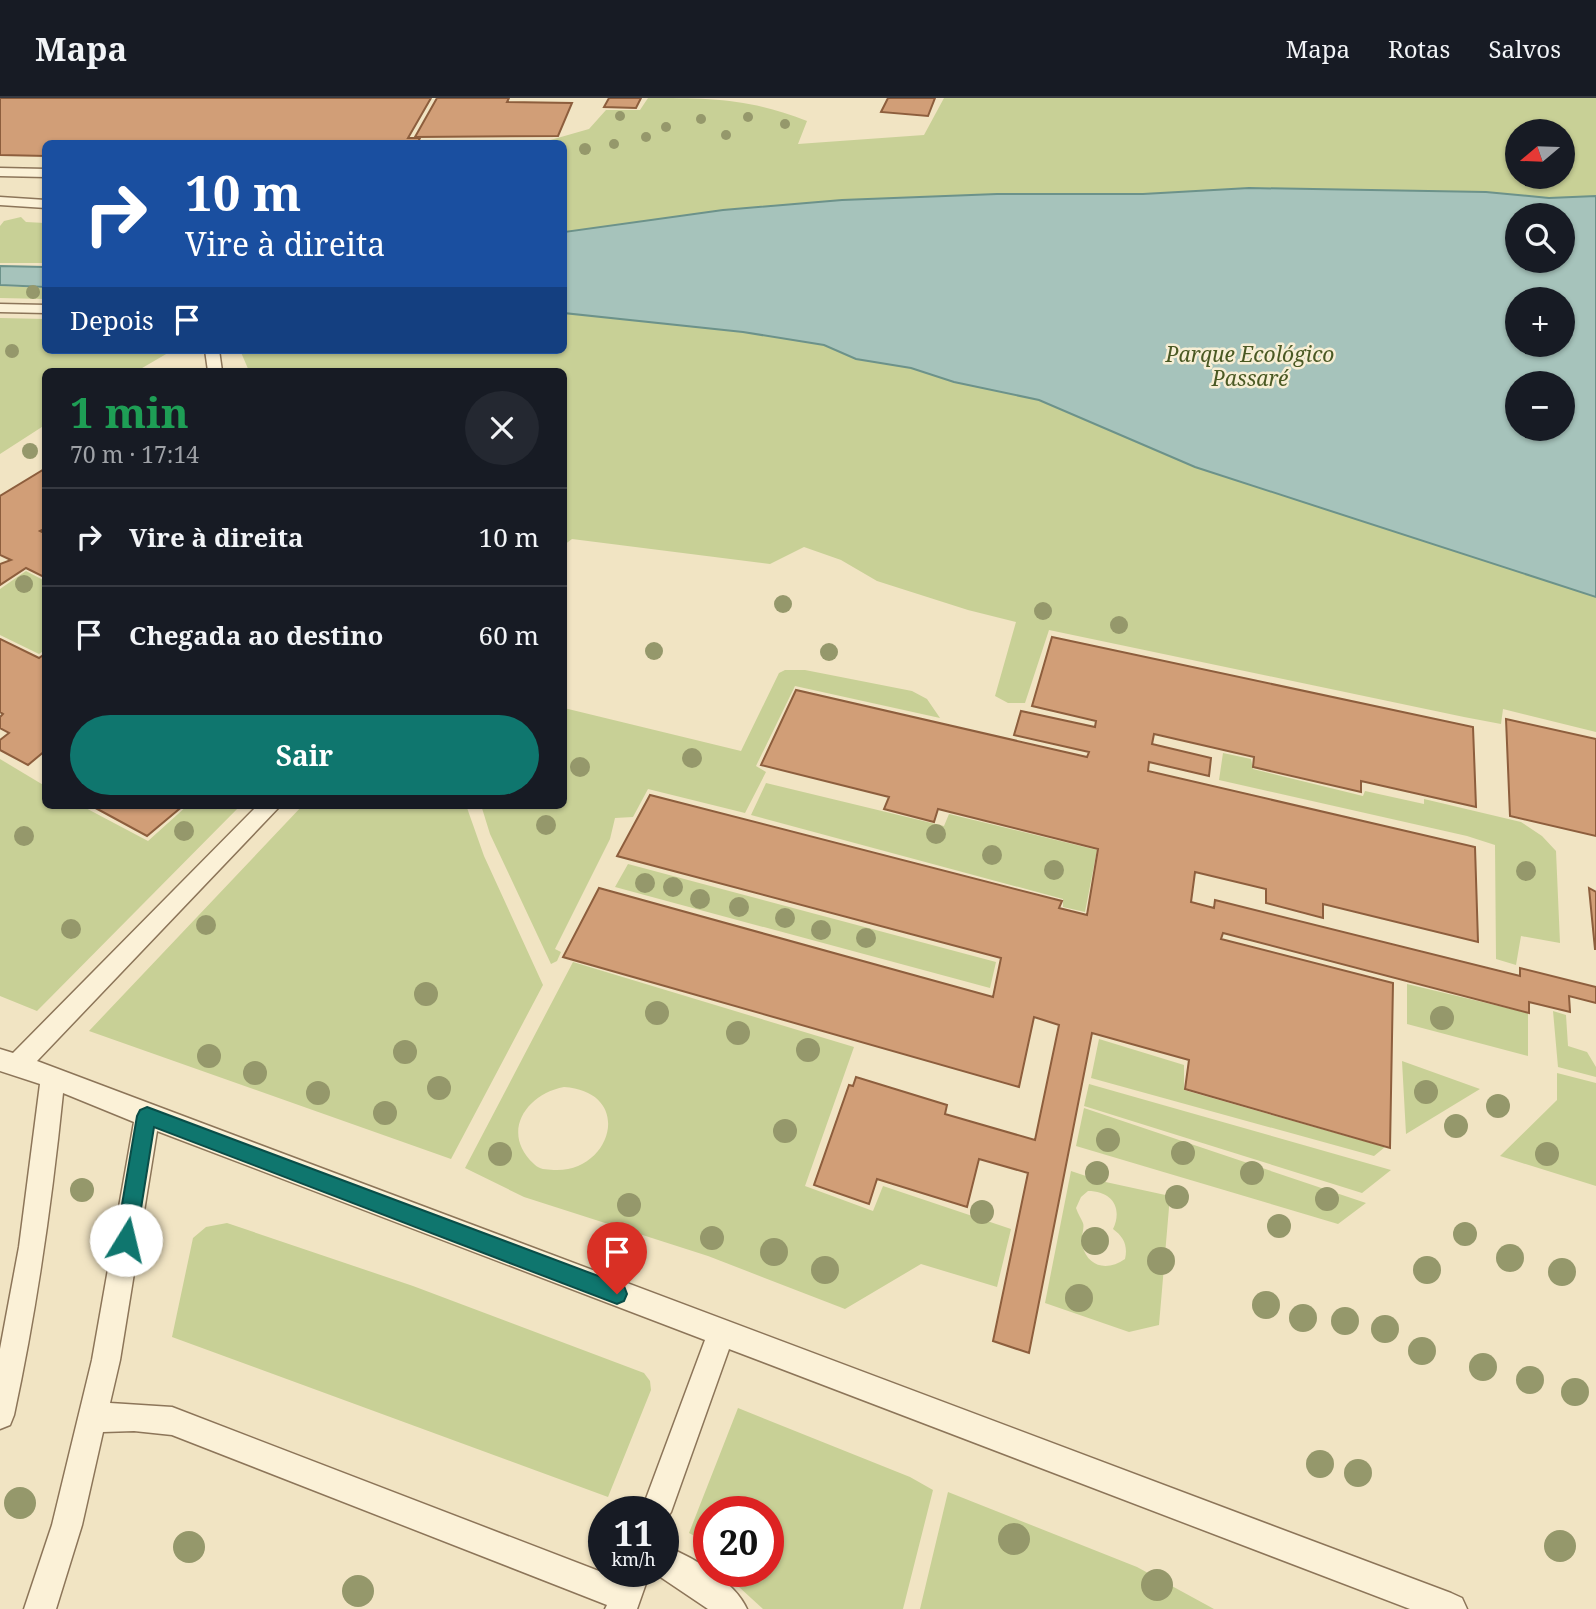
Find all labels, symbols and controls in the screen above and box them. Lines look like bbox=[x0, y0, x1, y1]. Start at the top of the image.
text: Mapa bbox=[35, 26, 127, 71]
text: Mapa bbox=[1286, 32, 1350, 65]
text: Rotas bbox=[1388, 32, 1450, 65]
text: Salvos bbox=[1488, 32, 1561, 65]
north arrow bbox=[1505, 119, 1575, 189]
map controls bbox=[1505, 119, 1575, 441]
text: 10 m bbox=[185, 159, 301, 225]
icon: right bbox=[70, 168, 161, 259]
button: search bbox=[1505, 203, 1575, 273]
text: Vire à direita bbox=[185, 222, 385, 265]
button: + bbox=[1505, 287, 1575, 357]
icon: arrive bbox=[168, 301, 206, 339]
text: Depois bbox=[70, 302, 154, 338]
park label: Parque Ecológico Passaré bbox=[1165, 340, 1334, 392]
button: − bbox=[1505, 371, 1575, 441]
text: 1 min bbox=[70, 383, 189, 440]
button: close bbox=[465, 391, 539, 465]
text: 70 m · 17:14 bbox=[70, 438, 199, 470]
icon: right bbox=[70, 518, 108, 556]
text: Vire à direita bbox=[129, 519, 304, 555]
text: 10 m bbox=[479, 519, 539, 555]
icon: arrive bbox=[70, 616, 108, 654]
text: Chegada ao destino bbox=[129, 617, 384, 653]
text: 60 m bbox=[479, 617, 539, 653]
button: Sair bbox=[70, 715, 539, 795]
position arrow bbox=[89, 1203, 163, 1277]
pin bbox=[587, 1222, 647, 1294]
icon: arrive bbox=[598, 1233, 636, 1271]
speed limit sign: 20 bbox=[693, 1496, 784, 1587]
text: 11 bbox=[614, 1509, 653, 1556]
text: km/h bbox=[611, 1547, 656, 1571]

